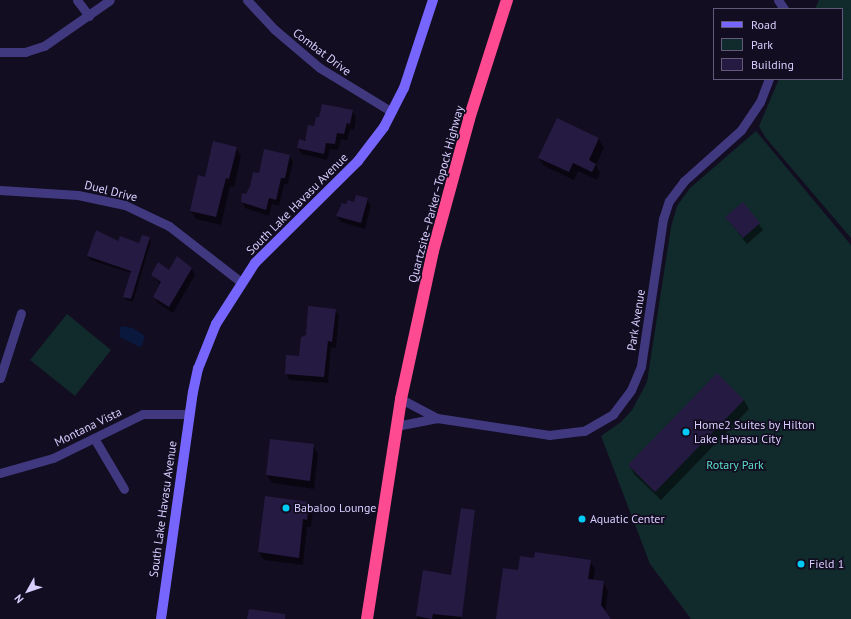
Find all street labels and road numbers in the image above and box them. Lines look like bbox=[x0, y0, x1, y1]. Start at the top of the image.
street label: Combat Drive bbox=[290, 25, 354, 79]
street label: Quartzsite–Parker–Topock Highway bbox=[405, 104, 467, 284]
street label: South Lake Havasu Avenue bbox=[243, 150, 351, 258]
street label: Duel Drive bbox=[83, 177, 139, 205]
street label: Park Avenue bbox=[624, 288, 648, 352]
street label: Montana Vista bbox=[52, 404, 124, 450]
street label: South Lake Havasu Avenue bbox=[146, 440, 180, 578]

